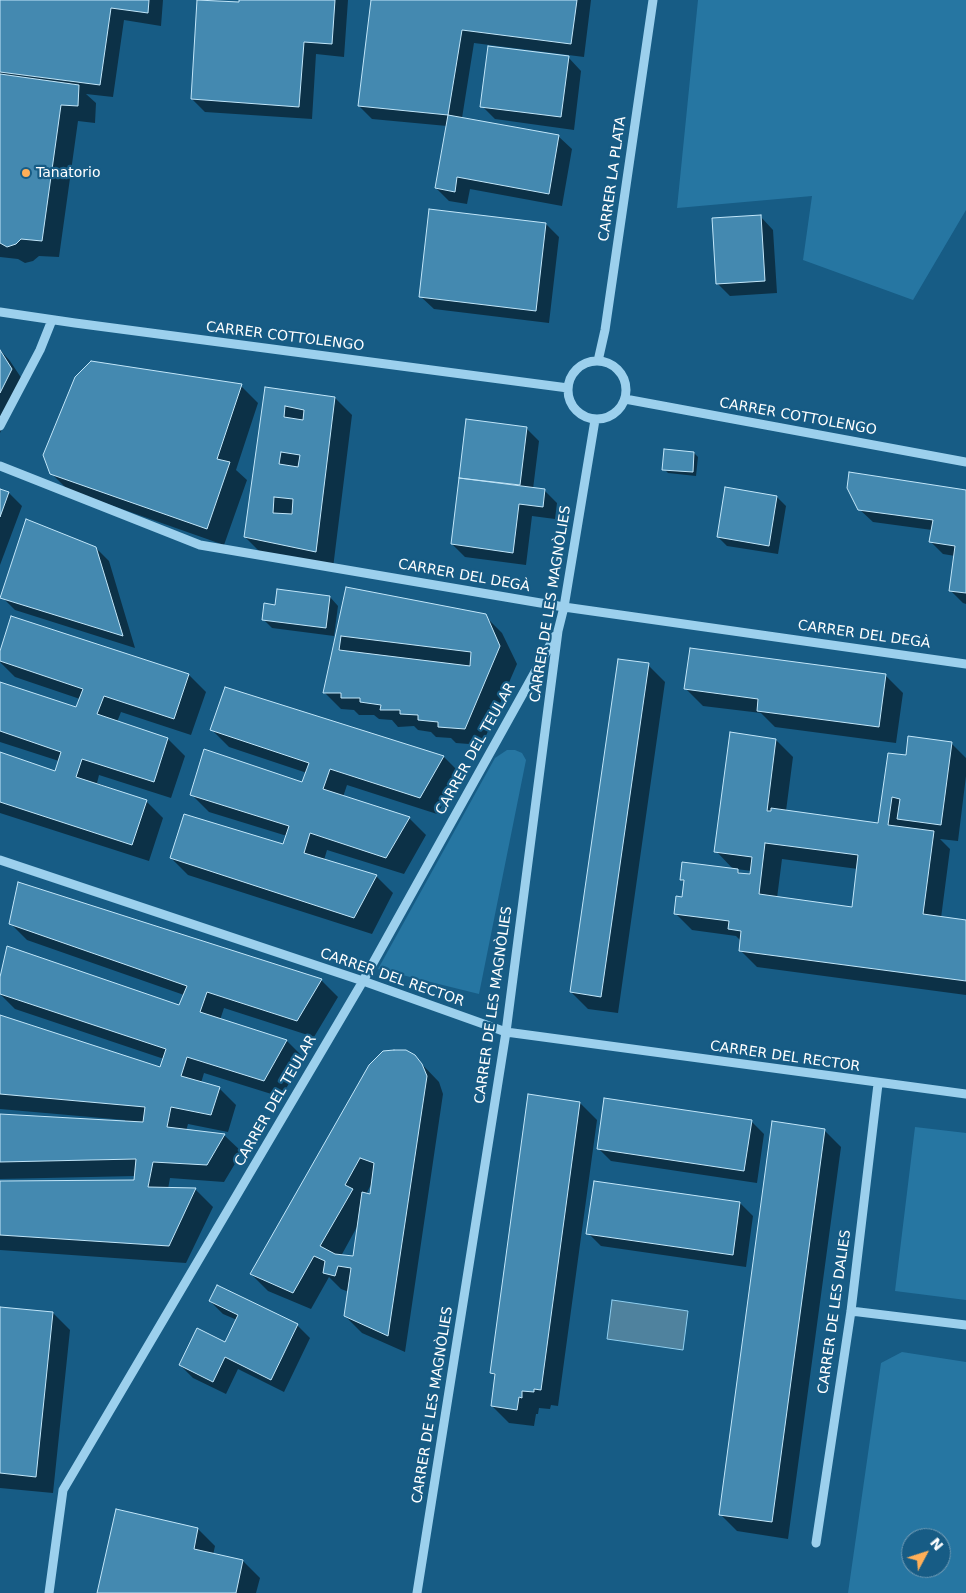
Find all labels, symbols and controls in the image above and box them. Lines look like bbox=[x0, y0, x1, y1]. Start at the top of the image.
street label: CARRER LA PLATA bbox=[596, 115, 630, 243]
place label: Tanatorio bbox=[36, 165, 101, 181]
marker: Tanatorio bbox=[20, 167, 32, 179]
street label: CARRER COTTOLENGO bbox=[205, 319, 365, 355]
street label: CARRER COTTOLENGO bbox=[718, 395, 878, 439]
street label: CARRER DE LES MAGNÒLIES bbox=[527, 504, 575, 704]
street label: CARRER DEL DEGÀ bbox=[397, 556, 531, 596]
street label: CARRER DEL DEGÀ bbox=[797, 617, 931, 653]
street label: CARRER DEL TEULAR bbox=[433, 680, 519, 818]
street label: CARRER DE LES MAGNÒLIES bbox=[472, 905, 516, 1105]
street label: CARRER DEL RECTOR bbox=[318, 945, 466, 1011]
street label: CARRER DEL TEULAR bbox=[232, 1032, 320, 1170]
street label: CARRER DEL RECTOR bbox=[709, 1038, 861, 1076]
street label: CARRER DE LES DALIES bbox=[815, 1229, 855, 1395]
street label: CARRER DE LES MAGNÒLIES bbox=[409, 1305, 457, 1505]
north arrow bbox=[901, 1528, 951, 1578]
text: N bbox=[927, 1534, 947, 1554]

